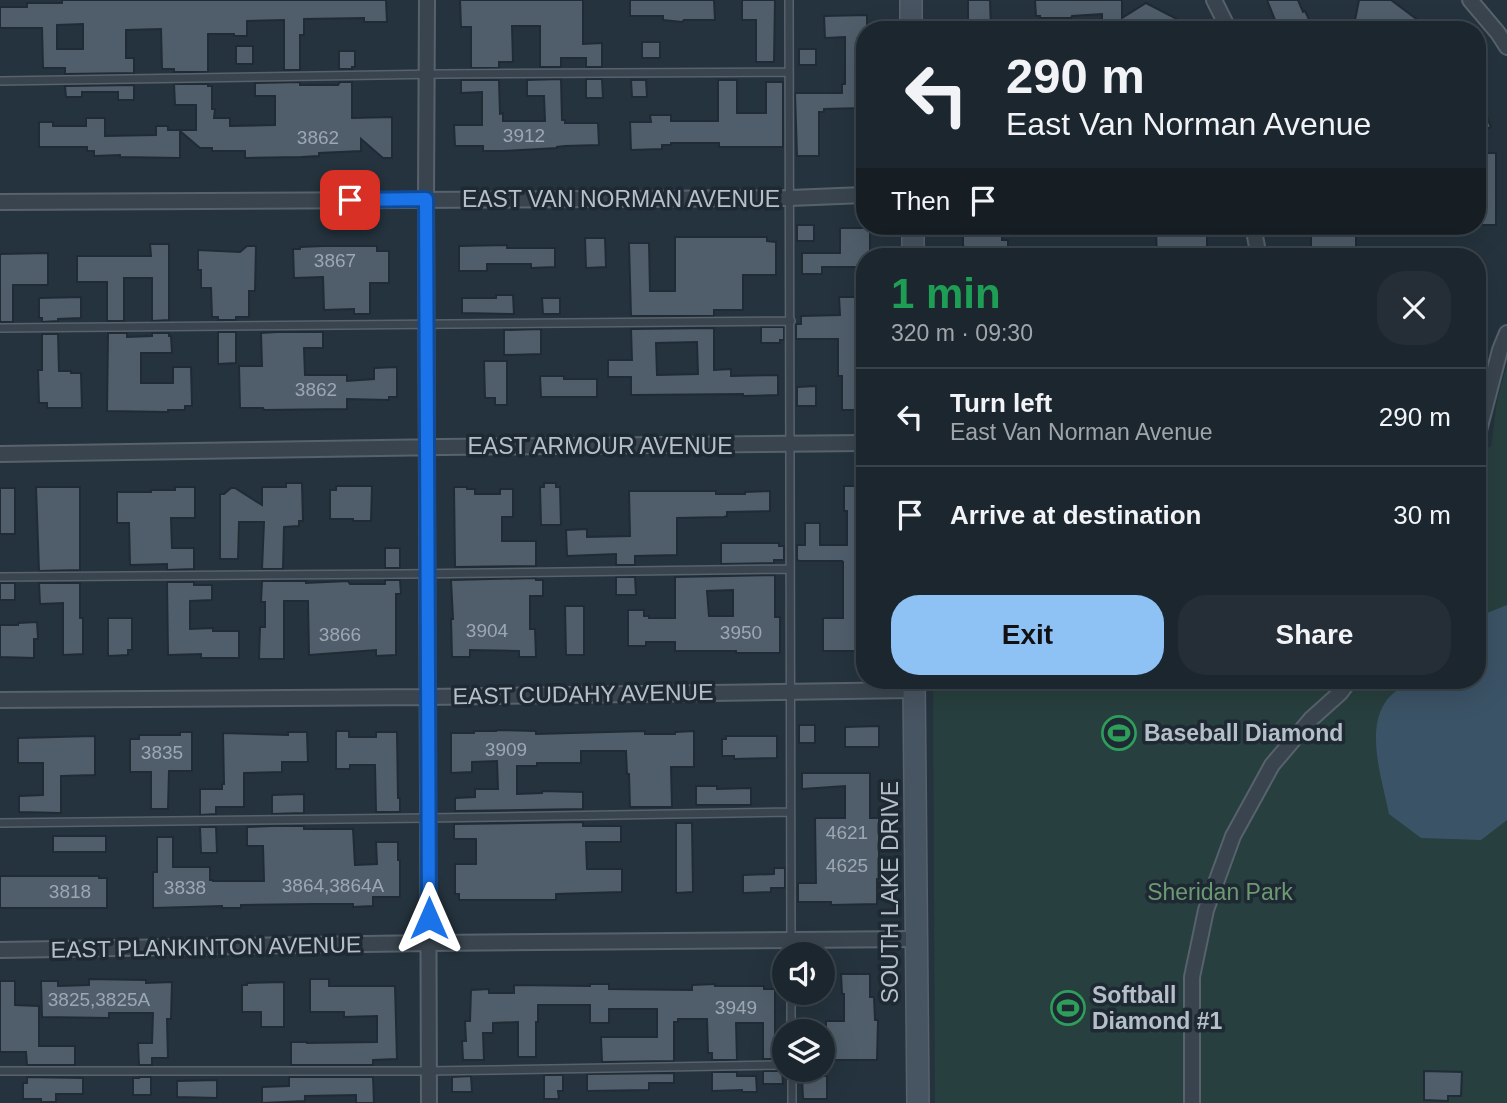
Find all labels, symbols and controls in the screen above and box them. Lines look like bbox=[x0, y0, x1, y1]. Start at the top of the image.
icon: left bbox=[891, 49, 982, 140]
text: 290 m bbox=[1006, 49, 1145, 103]
text: East Van Norman Avenue bbox=[1006, 106, 1371, 142]
house number: 3912 bbox=[503, 125, 545, 146]
house number: 3862 bbox=[297, 127, 339, 148]
pin bbox=[320, 170, 380, 230]
icon: arrive bbox=[331, 181, 369, 219]
icon: arrive bbox=[964, 182, 1002, 220]
street label: EAST VAN NORMAN AVENUE bbox=[462, 186, 780, 212]
text: Then bbox=[891, 186, 950, 216]
house number: 3867 bbox=[314, 250, 356, 271]
text: 1 min bbox=[891, 270, 1001, 317]
button: close bbox=[1377, 271, 1451, 345]
text: 320 m · 09:30 bbox=[891, 320, 1033, 346]
house number: 3862 bbox=[295, 379, 337, 400]
text: Turn left bbox=[950, 388, 1052, 418]
icon: left bbox=[891, 398, 929, 436]
text: 290 m bbox=[1379, 402, 1451, 432]
text: East Van Norman Avenue bbox=[950, 419, 1213, 445]
street label: EAST ARMOUR AVENUE bbox=[468, 433, 733, 459]
icon: arrive bbox=[891, 496, 929, 534]
text: Arrive at destination bbox=[950, 500, 1201, 530]
text: 30 m bbox=[1393, 500, 1451, 530]
button: Exit bbox=[891, 595, 1164, 675]
button: Share bbox=[1178, 595, 1451, 675]
house number: 3904 bbox=[466, 620, 509, 641]
house number: 3950 bbox=[720, 622, 762, 643]
house number: 3866 bbox=[319, 624, 361, 645]
street label: EAST CUDAHY AVENUE bbox=[452, 679, 714, 709]
sports icon: Baseball Diamond bbox=[1100, 714, 1138, 752]
place label: Baseball Diamond bbox=[1144, 720, 1343, 746]
house number: 3909 bbox=[485, 739, 527, 760]
house number: 3835 bbox=[141, 742, 183, 763]
street label: SOUTH LAKE DRIVE bbox=[877, 781, 903, 1003]
house number: 4621 bbox=[826, 822, 868, 843]
house number: 4625 bbox=[826, 855, 868, 876]
house number: 3864,3864A bbox=[282, 875, 385, 896]
house number: 3838 bbox=[164, 877, 206, 898]
park label: Sheridan Park bbox=[1147, 879, 1293, 905]
house number: 3818 bbox=[49, 881, 91, 902]
position arrow bbox=[392, 881, 466, 955]
street label: EAST PLANKINTON AVENUE bbox=[50, 931, 362, 963]
map controls bbox=[772, 942, 835, 1082]
button: sound bbox=[772, 942, 835, 1005]
place label: Softball Diamond #1 bbox=[1092, 982, 1223, 1034]
house number: 3825,3825A bbox=[48, 989, 151, 1010]
sports icon: Softball Diamond #1 bbox=[1049, 989, 1087, 1027]
house number: 3949 bbox=[715, 997, 757, 1018]
button: layers bbox=[772, 1019, 835, 1082]

